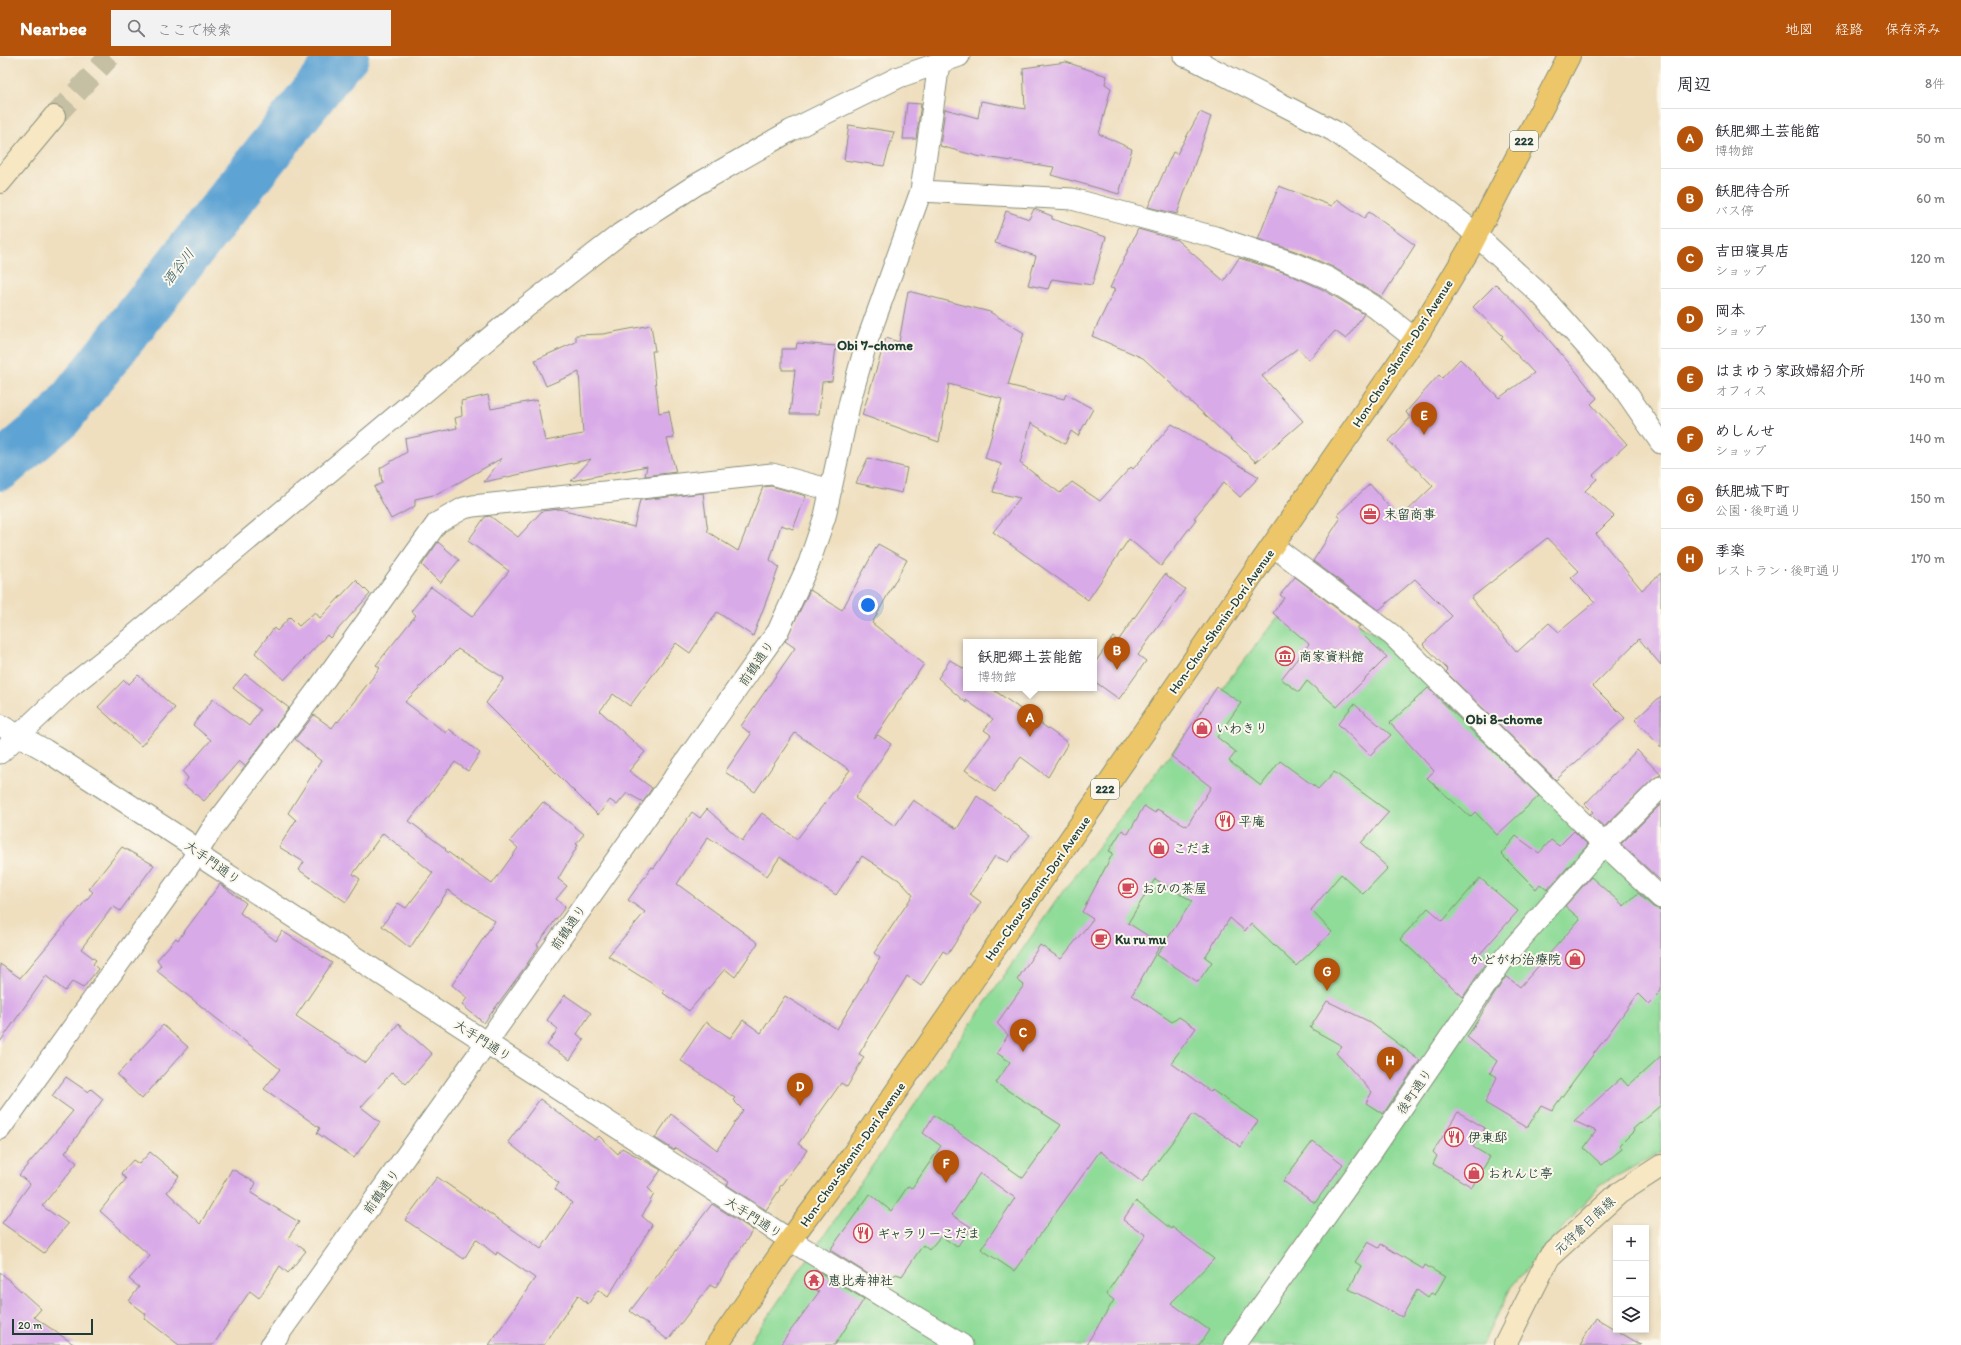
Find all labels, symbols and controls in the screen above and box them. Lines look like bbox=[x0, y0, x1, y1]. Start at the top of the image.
search box bbox=[111, 10, 391, 46]
text: Nearbee bbox=[20, 17, 87, 40]
icon: search bbox=[125, 17, 147, 39]
text: ここで検索 bbox=[157, 21, 232, 39]
text: 地図 bbox=[1785, 21, 1813, 38]
text: 経路 bbox=[1835, 21, 1863, 38]
text: 保存済み bbox=[1885, 21, 1941, 38]
text: 周辺 bbox=[1677, 74, 1711, 94]
text: 8件 bbox=[1925, 76, 1945, 91]
text: 飫肥郷土芸能館 bbox=[1715, 122, 1820, 140]
road number: 222 bbox=[1510, 131, 1538, 151]
text: A bbox=[1686, 131, 1694, 146]
text: 50 m bbox=[1916, 131, 1945, 146]
text: 博物館 bbox=[1715, 143, 1754, 158]
text: 飫肥待合所 bbox=[1715, 182, 1790, 200]
text: B bbox=[1686, 191, 1694, 206]
text: 60 m bbox=[1916, 191, 1945, 206]
text: バス停 bbox=[1715, 203, 1754, 218]
text: 吉田寝具店 bbox=[1715, 242, 1790, 260]
water label: 酒谷川 bbox=[159, 246, 198, 289]
text: C bbox=[1686, 251, 1694, 266]
text: 120 m bbox=[1910, 251, 1945, 266]
text: ショップ bbox=[1715, 263, 1766, 278]
street label: Hon-Chou-Shonin-Dori Avenue bbox=[1349, 277, 1456, 430]
text: 岡本 bbox=[1715, 302, 1745, 320]
text: D bbox=[1686, 311, 1694, 326]
text: 130 m bbox=[1910, 311, 1945, 326]
text: ショップ bbox=[1715, 323, 1766, 338]
district label: Obi 7-chome bbox=[837, 337, 913, 354]
text: はまゆう家政婦紹介所 bbox=[1715, 362, 1865, 380]
text: E bbox=[1686, 371, 1694, 386]
text: 140 m bbox=[1909, 371, 1945, 386]
text: オフィス bbox=[1715, 383, 1767, 398]
pin: E bbox=[1411, 402, 1437, 435]
text: めしんせ bbox=[1715, 422, 1775, 440]
text: F bbox=[1687, 431, 1693, 446]
text: 140 m bbox=[1909, 431, 1945, 446]
text: ショップ bbox=[1715, 443, 1766, 458]
text: 飫肥城下町 bbox=[1715, 482, 1790, 500]
text: G bbox=[1686, 491, 1694, 506]
text: 150 m bbox=[1910, 491, 1945, 506]
office icon: 末留商事 bbox=[1359, 503, 1381, 525]
text: 公園 · 後町通り bbox=[1715, 503, 1802, 518]
place label: 末留商事 bbox=[1384, 507, 1436, 522]
text: 季楽 bbox=[1715, 542, 1745, 560]
street label: Hon-Chou-Shonin-Dori Avenue bbox=[1166, 546, 1277, 697]
text: H bbox=[1686, 551, 1695, 566]
text: 170 m bbox=[1911, 551, 1945, 566]
text: レストラン · 後町通り bbox=[1715, 563, 1842, 578]
your location bbox=[858, 595, 878, 615]
pin: B bbox=[1104, 637, 1130, 670]
street label: 前鶴通り bbox=[735, 638, 777, 689]
popup bbox=[963, 639, 1097, 691]
museum icon: 商家資料館 bbox=[1274, 645, 1296, 667]
text: 飫肥郷土芸能館 bbox=[977, 648, 1083, 666]
place label: 商家資料館 bbox=[1299, 649, 1364, 664]
text: 博物館 bbox=[977, 669, 1017, 684]
pin: A bbox=[1017, 704, 1043, 737]
district label: Obi 8-chome bbox=[1466, 711, 1543, 728]
shop icon: いわきり bbox=[1191, 717, 1213, 739]
place label: いわきり bbox=[1216, 721, 1268, 736]
road number: 222 bbox=[1091, 779, 1119, 799]
restaurant icon: 平庵 bbox=[1214, 810, 1236, 832]
street label: Hon-Chou-Shonin-Dori Avenue bbox=[982, 813, 1093, 964]
place label: 平庵 bbox=[1239, 814, 1265, 829]
street label: 大手門通り bbox=[182, 837, 243, 888]
shop icon: こだま bbox=[1148, 837, 1170, 859]
place label: こだま bbox=[1173, 841, 1212, 856]
cafe icon: おひの茶屋 bbox=[1117, 877, 1139, 899]
place label: おひの茶屋 bbox=[1142, 881, 1207, 896]
street label: 前鶴通り bbox=[547, 902, 589, 953]
cafe icon: Ku ru mu bbox=[1090, 928, 1112, 950]
place label: Ku ru mu bbox=[1115, 932, 1167, 947]
shop icon: かどがわ治療院 bbox=[1564, 948, 1586, 970]
place label: かどがわ治療院 bbox=[1469, 952, 1561, 967]
pin: G bbox=[1314, 958, 1340, 991]
street label: 大手門通り bbox=[451, 1016, 514, 1064]
pin: C bbox=[1010, 1019, 1036, 1052]
pin: H bbox=[1377, 1047, 1403, 1080]
street label: 後町通り bbox=[1394, 1066, 1435, 1117]
pin: D bbox=[787, 1073, 813, 1106]
street label: Hon-Chou-Shonin-Dori Avenue bbox=[796, 1079, 908, 1229]
restaurant icon: 伊東邸 bbox=[1443, 1126, 1465, 1148]
place label: 伊東邸 bbox=[1468, 1130, 1507, 1145]
pin: F bbox=[933, 1150, 959, 1183]
shop icon: おれんじ亭 bbox=[1463, 1162, 1485, 1184]
street label: 前鶴通り bbox=[360, 1166, 403, 1217]
place label: おれんじ亭 bbox=[1488, 1166, 1553, 1181]
street label: 大手門通り bbox=[722, 1193, 785, 1241]
street label: 元狩倉日南線 bbox=[1551, 1193, 1619, 1257]
restaurant icon: ギャラリーこだま bbox=[852, 1222, 874, 1244]
map controls bbox=[1613, 1225, 1649, 1333]
button: + bbox=[1613, 1225, 1649, 1261]
place label: ギャラリーこだま bbox=[877, 1226, 980, 1241]
button: − bbox=[1613, 1261, 1649, 1297]
temple icon: 恵比寿神社 bbox=[803, 1269, 825, 1291]
place label: 恵比寿神社 bbox=[828, 1273, 893, 1288]
button: layers bbox=[1613, 1297, 1649, 1333]
scale bar bbox=[12, 1317, 93, 1336]
text: 20 m bbox=[18, 1319, 42, 1332]

